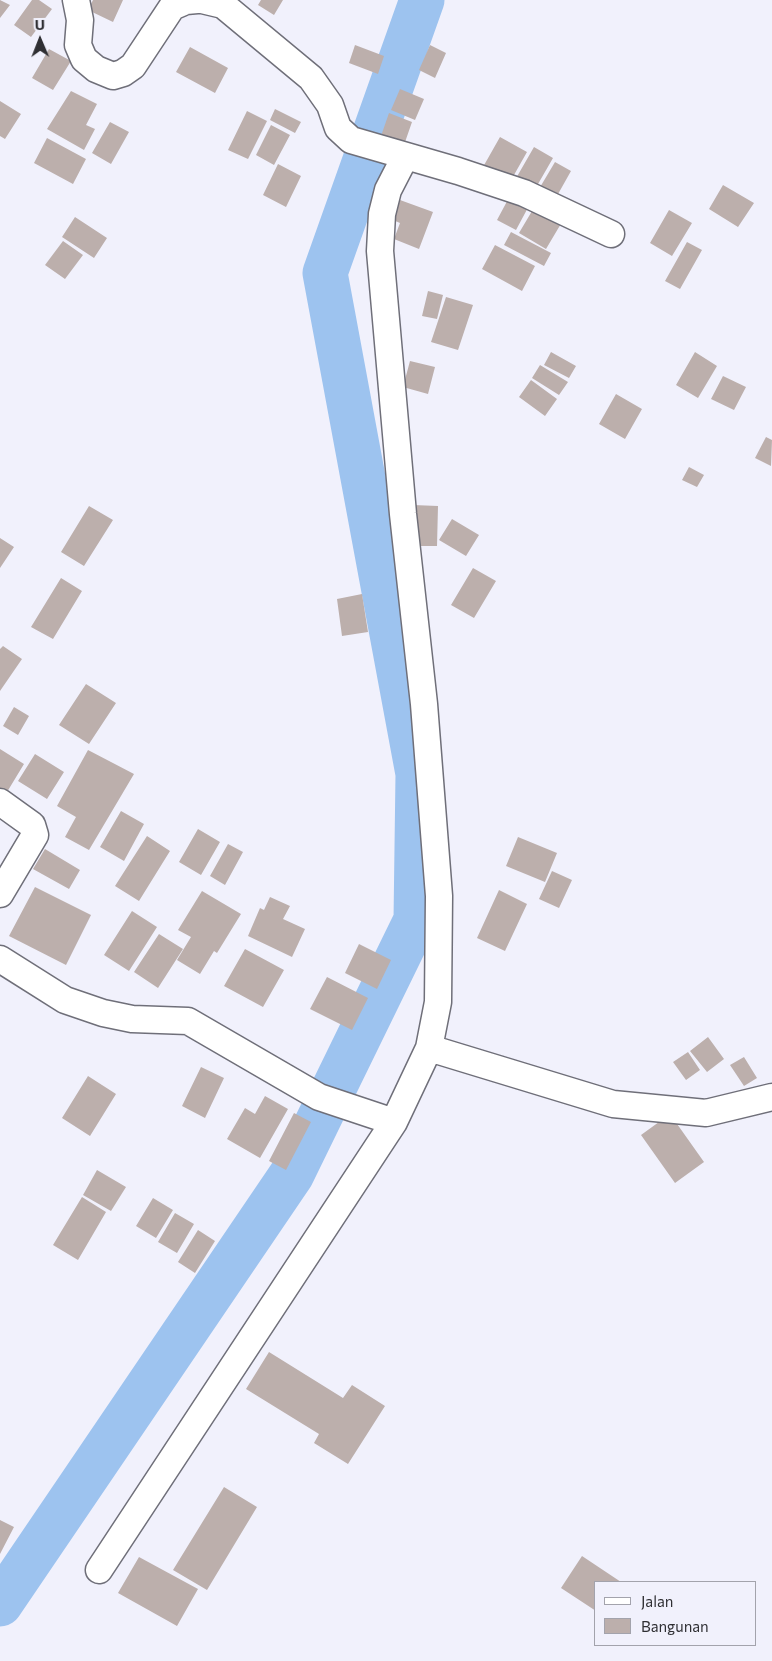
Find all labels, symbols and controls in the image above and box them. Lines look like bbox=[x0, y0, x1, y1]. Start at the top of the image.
north arrow bbox=[15, 15, 65, 65]
text: U bbox=[34, 16, 45, 33]
legend bbox=[594, 1581, 757, 1646]
text: Jalan bbox=[641, 1592, 673, 1610]
text: Bangunan bbox=[641, 1617, 709, 1635]

